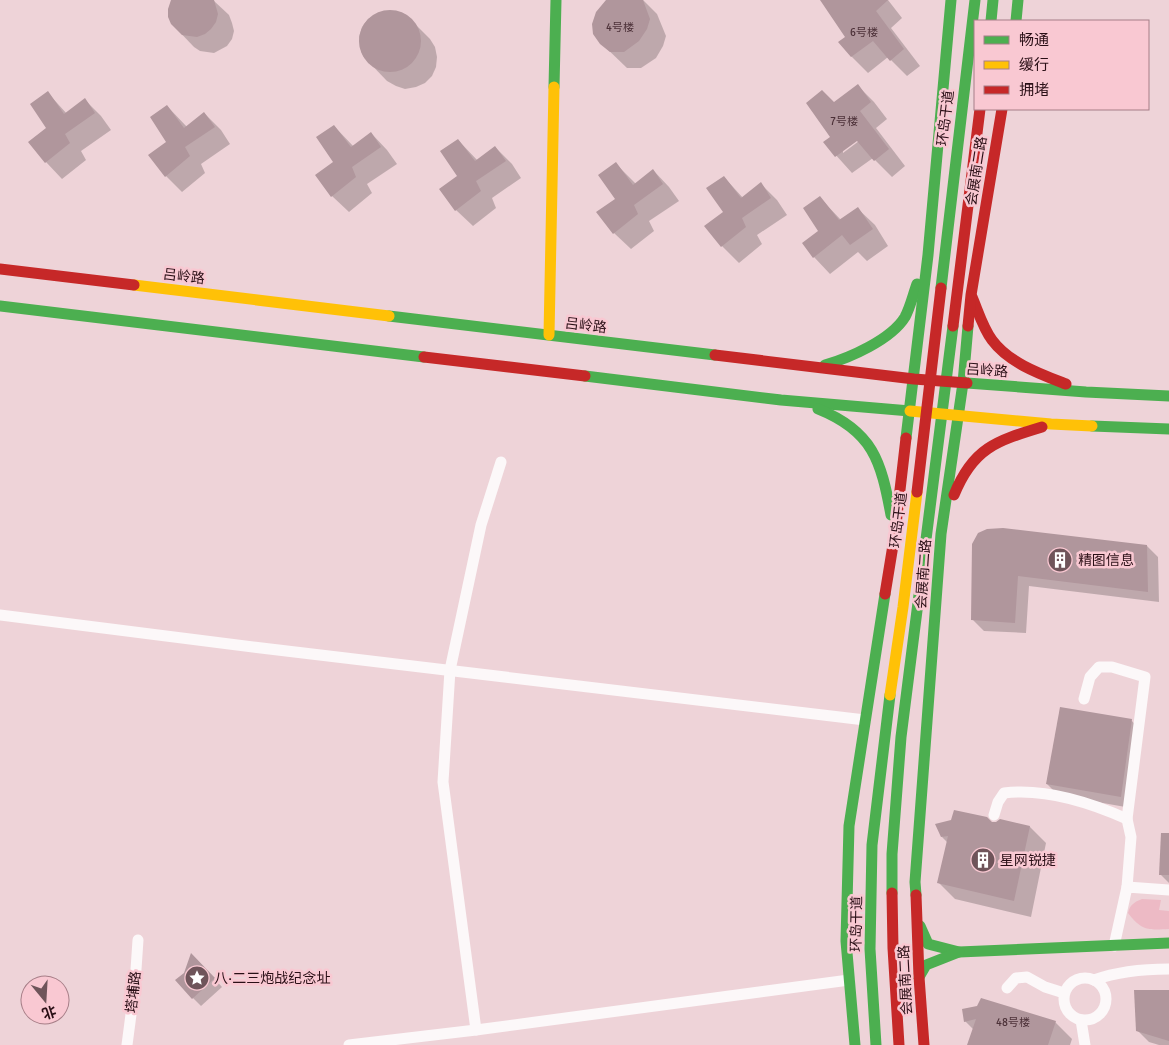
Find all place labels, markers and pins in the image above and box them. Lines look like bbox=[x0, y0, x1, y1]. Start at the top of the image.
building icon: 精图信息 bbox=[1047, 547, 1073, 573]
place label: 精图信息 bbox=[1078, 552, 1134, 569]
building icon: 星网锐捷 bbox=[970, 847, 996, 873]
place label: 星网锐捷 bbox=[1000, 852, 1056, 869]
place icon: 八·二三炮战纪念址 bbox=[184, 965, 210, 991]
place label: 八·二三炮战纪念址 bbox=[214, 970, 330, 987]

